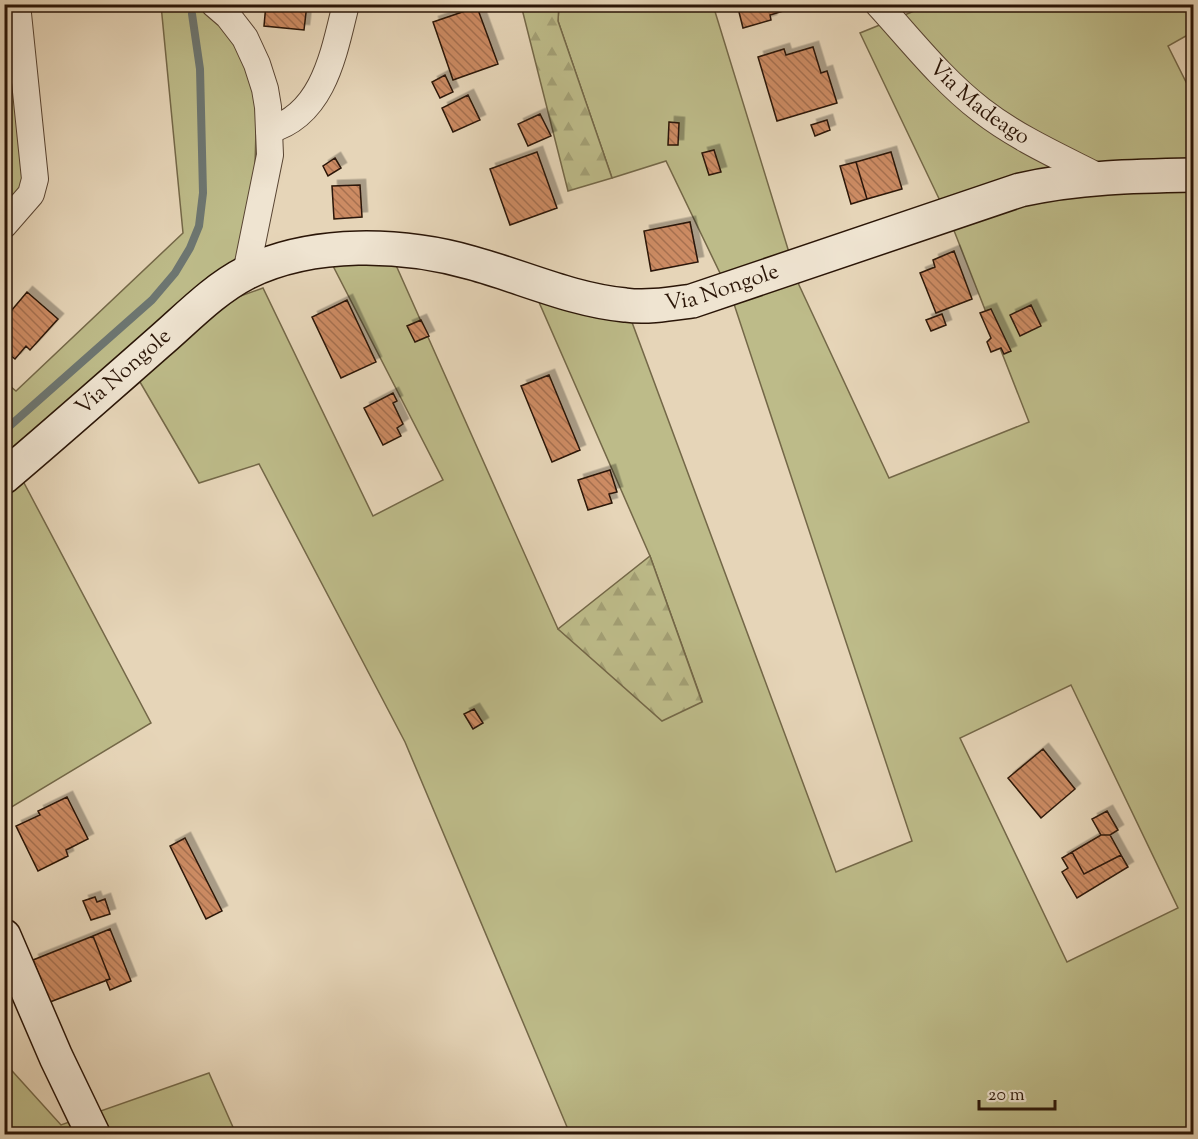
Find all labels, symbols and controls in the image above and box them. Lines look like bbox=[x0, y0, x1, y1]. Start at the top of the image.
street label: Via Madeago bbox=[920, 53, 1035, 154]
street label: Via Nongole bbox=[663, 257, 783, 321]
street label: Via Nongole bbox=[69, 322, 179, 424]
scale bar bbox=[979, 1073, 1056, 1111]
text: 20 m bbox=[988, 1083, 1025, 1109]

